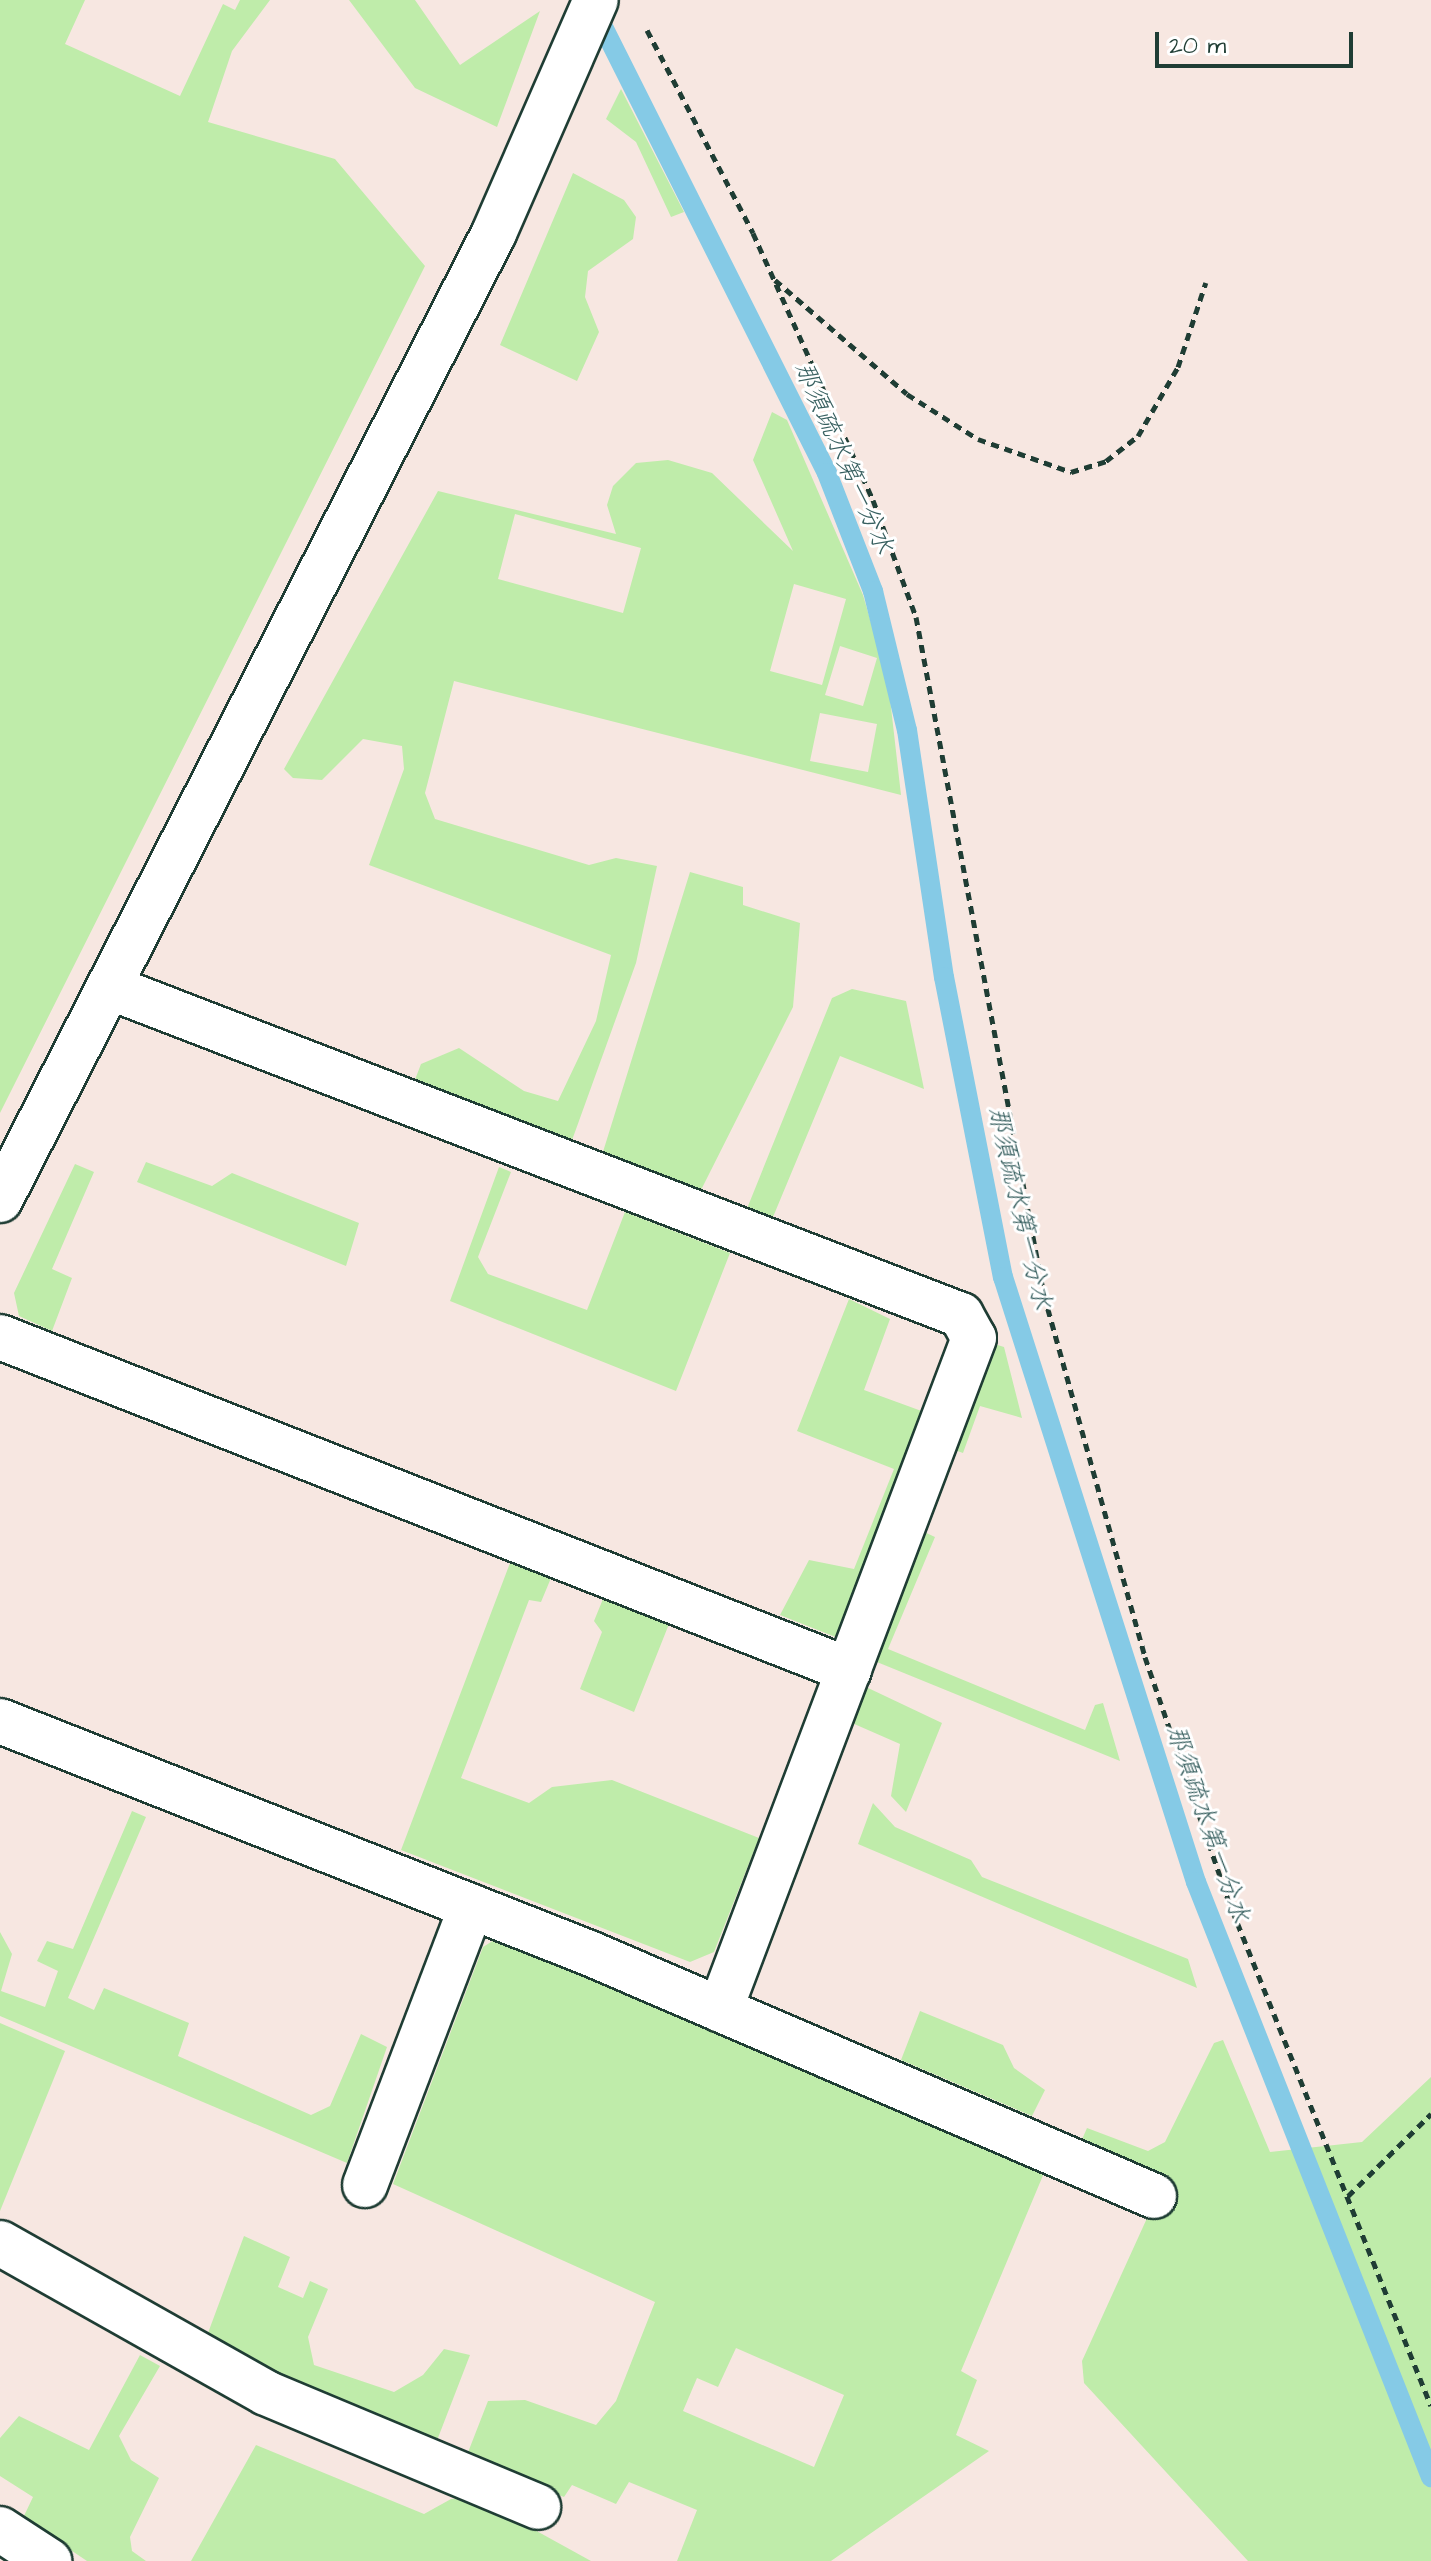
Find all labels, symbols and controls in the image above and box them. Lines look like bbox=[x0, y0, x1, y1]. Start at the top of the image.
scale bar bbox=[1159, 16, 1357, 66]
text: 20 m bbox=[1169, 29, 1226, 63]
water label: 那須疏水第一分水 bbox=[786, 357, 900, 559]
water label: 那須疏水第一分水 bbox=[980, 1103, 1058, 1313]
water label: 那須疏水第一分水 bbox=[1158, 1721, 1256, 1927]

